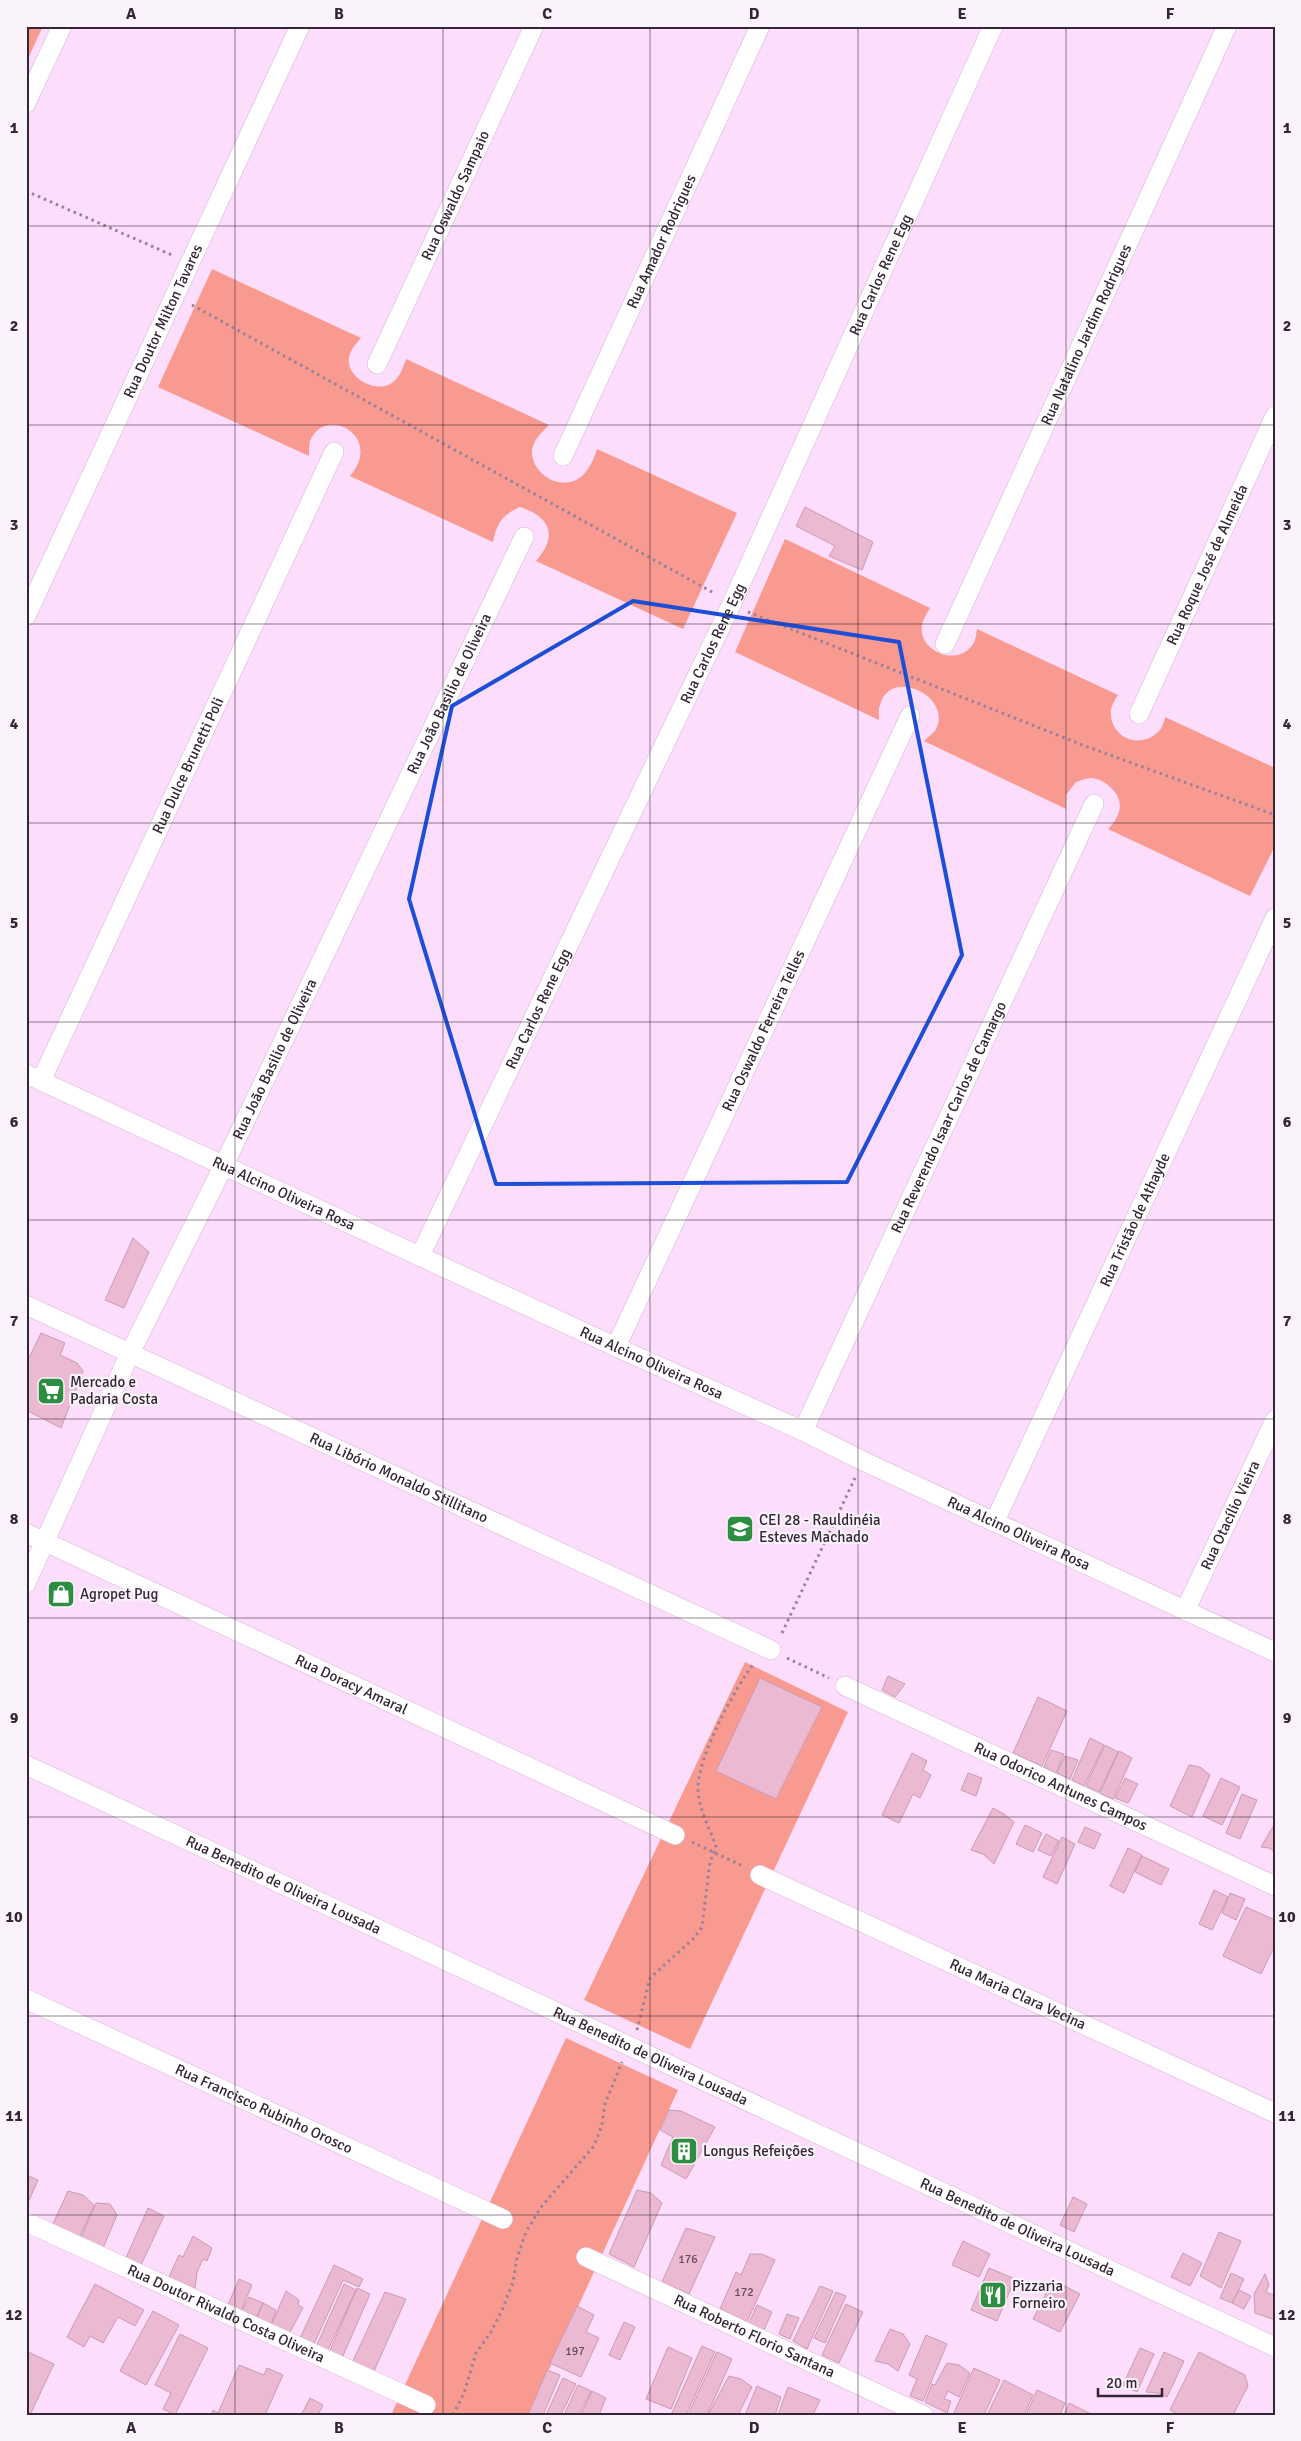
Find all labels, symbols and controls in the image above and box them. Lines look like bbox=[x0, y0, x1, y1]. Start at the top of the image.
text: A bbox=[126, 4, 137, 24]
text: B bbox=[334, 4, 344, 24]
text: C bbox=[542, 4, 552, 24]
text: D bbox=[749, 4, 760, 24]
text: E bbox=[957, 4, 967, 24]
text: F bbox=[1166, 4, 1175, 24]
text: 1 bbox=[10, 118, 19, 138]
text: 1 bbox=[1283, 118, 1292, 138]
street label: Rua Oswaldo Sampaio bbox=[417, 127, 493, 263]
street label: Rua Amador Rodrigues bbox=[623, 171, 700, 311]
street label: Rua Carlos Rene Egg bbox=[845, 211, 916, 338]
street label: Rua Doutor Milton Tavares bbox=[119, 241, 207, 401]
street label: Rua Natalino Jardim Rodrigues bbox=[1037, 241, 1135, 428]
text: 2 bbox=[10, 316, 18, 336]
text: 2 bbox=[1283, 316, 1291, 336]
street label: Rua Roque José de Almeida bbox=[1163, 482, 1252, 648]
text: 3 bbox=[10, 515, 18, 535]
text: 3 bbox=[1283, 515, 1291, 535]
street label: Rua Carlos Rene Egg bbox=[676, 580, 749, 707]
street label: Rua João Basilio de Oliveira bbox=[403, 610, 495, 777]
street label: Rua Dulce Brunetti Poli bbox=[148, 694, 227, 837]
text: 4 bbox=[10, 714, 19, 734]
text: 4 bbox=[1283, 714, 1292, 734]
text: 5 bbox=[10, 913, 18, 933]
text: 5 bbox=[1283, 913, 1291, 933]
street label: Rua Carlos Rene Egg bbox=[502, 946, 575, 1072]
street label: Rua Oswaldo Ferreira Telles bbox=[718, 947, 809, 1114]
street label: Rua João Basilio de Oliveira bbox=[229, 976, 321, 1142]
street label: Rua Reverendo Isaar Carlos de Camargo bbox=[887, 998, 1010, 1236]
text: 6 bbox=[10, 1112, 19, 1132]
text: 6 bbox=[1283, 1112, 1292, 1132]
street label: Rua Tristão de Athayde bbox=[1096, 1150, 1174, 1290]
street label: Rua Alcino Oliveira Rosa bbox=[210, 1152, 358, 1234]
text: 7 bbox=[10, 1311, 19, 1331]
text: 7 bbox=[1283, 1311, 1292, 1331]
street label: Rua Alcino Oliveira Rosa bbox=[577, 1323, 726, 1403]
place label: Mercado e Padaria Costa bbox=[70, 1373, 158, 1408]
supermarket icon: Mercado e Padaria Costa bbox=[36, 1376, 66, 1406]
street label: Rua Libório Monaldo Stillitano bbox=[307, 1429, 491, 1527]
street label: Rua Otacílio Vieira bbox=[1197, 1458, 1264, 1573]
street label: Rua Alcino Oliveira Rosa bbox=[945, 1492, 1093, 1574]
text: 8 bbox=[10, 1509, 19, 1529]
text: 8 bbox=[1283, 1509, 1292, 1529]
place label: CEI 28 - Rauldinéia Esteves Machado bbox=[759, 1511, 881, 1546]
school or university icon: CEI 28 - Rauldinéia Esteves Machado bbox=[725, 1514, 755, 1544]
shop icon: Agropet Pug bbox=[46, 1579, 76, 1609]
place label: Agropet Pug bbox=[80, 1585, 159, 1603]
street label: Rua Doracy Amaral bbox=[292, 1651, 411, 1718]
text: 9 bbox=[10, 1708, 19, 1728]
text: 9 bbox=[1283, 1708, 1292, 1728]
street label: Rua Odorico Antunes Campos bbox=[971, 1738, 1151, 1835]
street label: Rua Benedito de Oliveira Lousada bbox=[183, 1832, 384, 1938]
text: 10 bbox=[5, 1907, 23, 1927]
text: 10 bbox=[1278, 1907, 1296, 1927]
street label: Rua Maria Clara Vecina bbox=[947, 1955, 1089, 2033]
street label: Rua Benedito de Oliveira Lousada bbox=[550, 2003, 751, 2109]
street label: Rua Francisco Rubinho Orosco bbox=[172, 2060, 356, 2157]
text: 11 bbox=[5, 2106, 23, 2126]
text: 11 bbox=[1278, 2106, 1296, 2126]
building icon: Longus Refeições bbox=[669, 2136, 699, 2166]
place label: Longus Refeições bbox=[703, 2142, 814, 2160]
street label: Rua Benedito de Oliveira Lousada bbox=[917, 2174, 1118, 2280]
house number: 176 bbox=[678, 2252, 698, 2267]
street label: Rua Doutor Rivaldo Costa Oliveira bbox=[125, 2261, 328, 2366]
place label: Pizzaria Forneiro bbox=[1012, 2277, 1066, 2312]
restaurant icon: Pizzaria Forneiro bbox=[978, 2280, 1008, 2310]
house number: 172 bbox=[734, 2285, 754, 2300]
street label: Rua Roberto Florio Santana bbox=[671, 2291, 838, 2381]
text: 12 bbox=[5, 2305, 23, 2325]
text: 12 bbox=[1278, 2305, 1296, 2325]
house number: 197 bbox=[565, 2344, 585, 2359]
scale bar bbox=[1098, 2366, 1162, 2398]
text: 20 m bbox=[1106, 2374, 1137, 2392]
text: A bbox=[126, 2418, 137, 2438]
text: B bbox=[334, 2418, 344, 2438]
text: C bbox=[542, 2418, 552, 2438]
text: D bbox=[749, 2418, 760, 2438]
text: E bbox=[957, 2418, 967, 2438]
text: F bbox=[1166, 2418, 1175, 2438]

